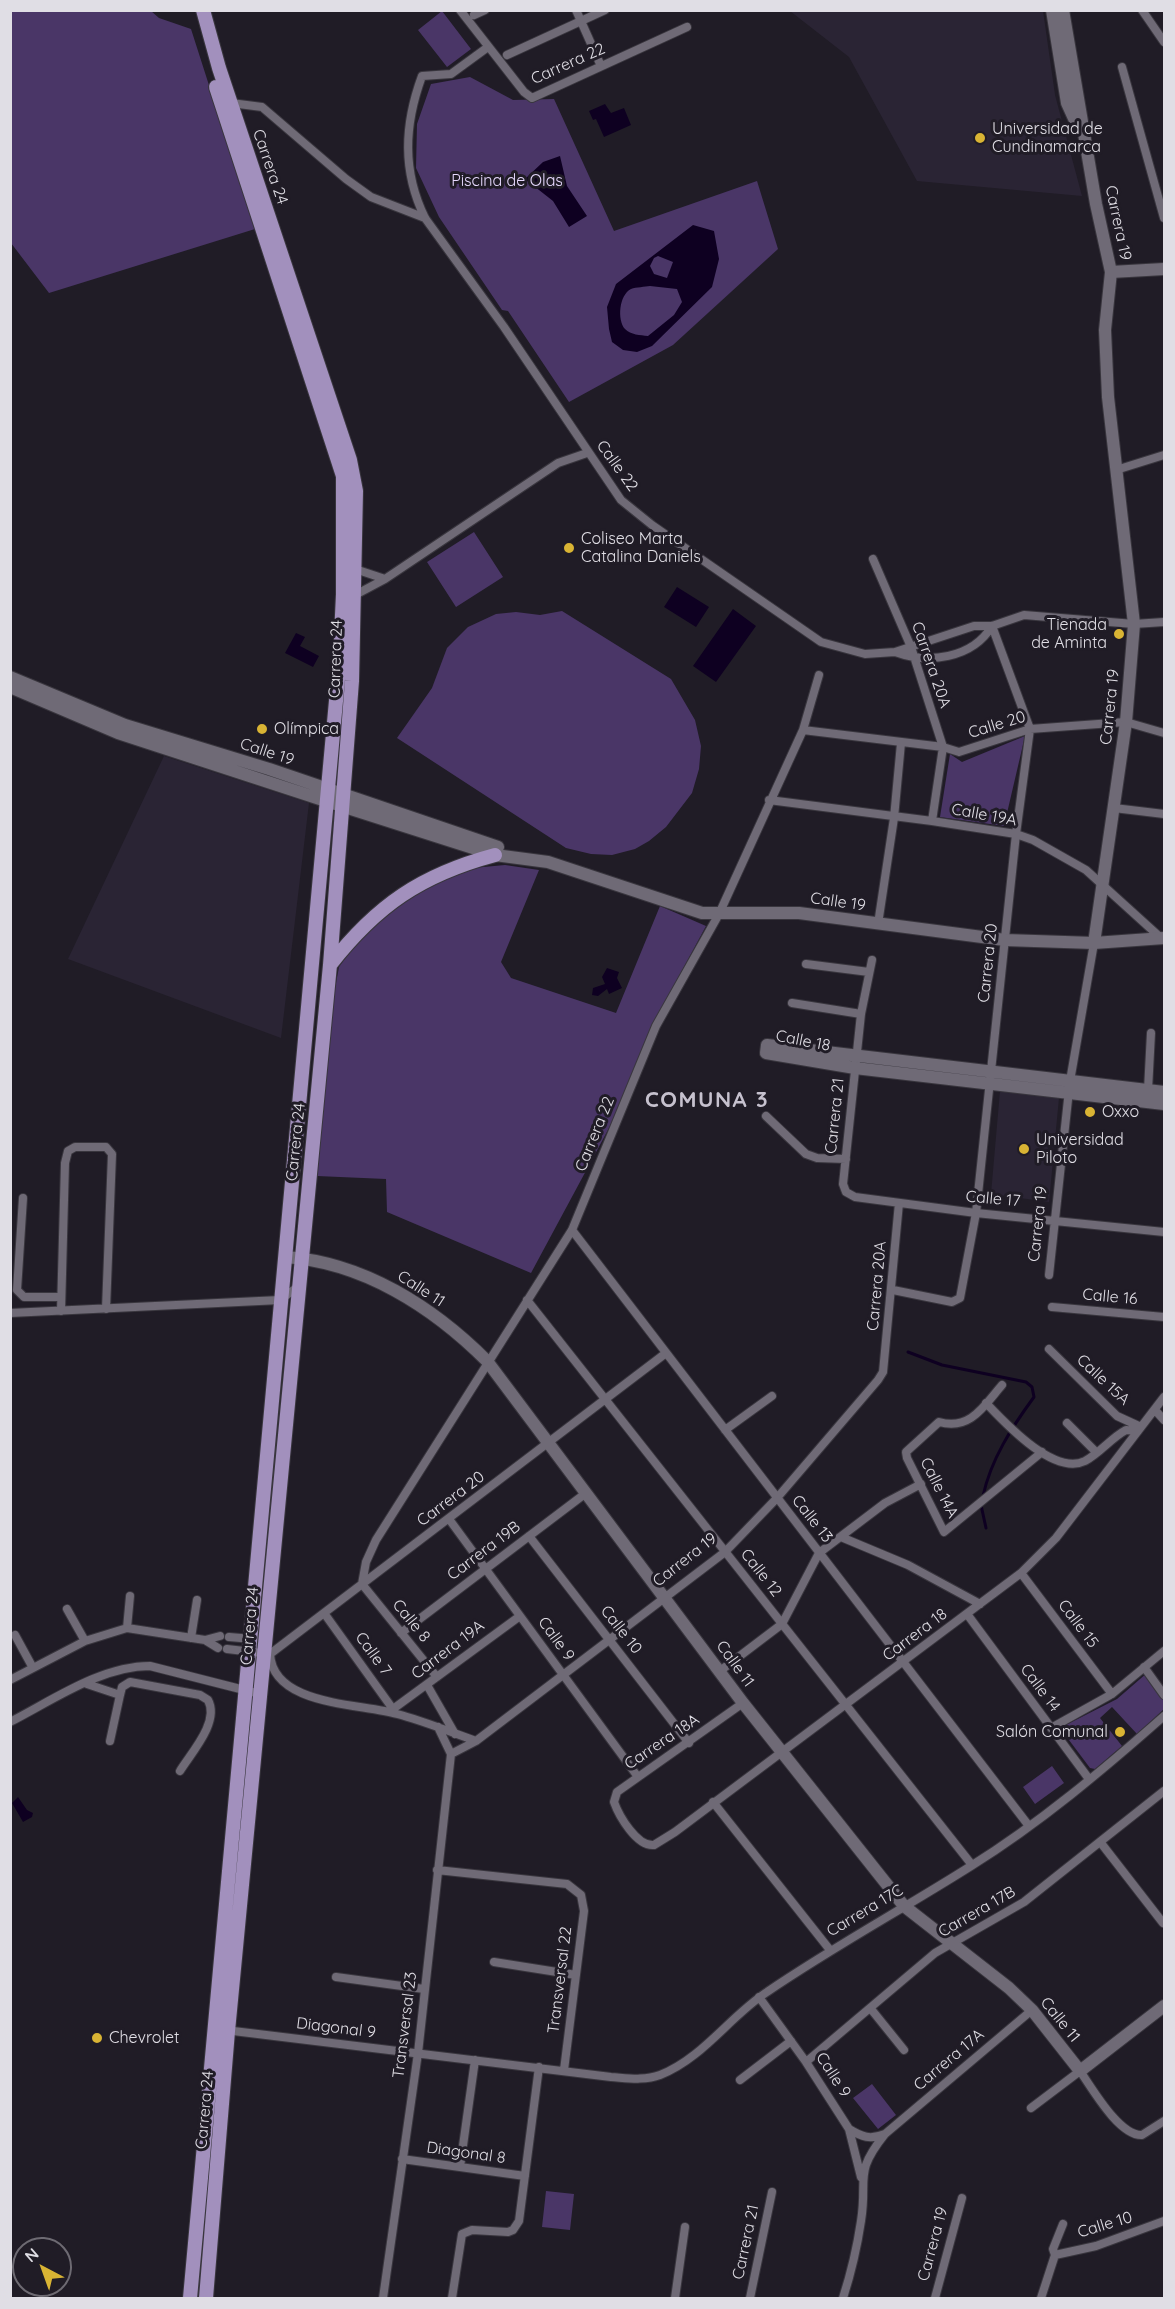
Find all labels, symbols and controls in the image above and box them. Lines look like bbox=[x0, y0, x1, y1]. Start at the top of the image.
street label: Carrera 22 bbox=[528, 39, 608, 89]
place label: Universidad de Cundinamarca bbox=[992, 119, 1103, 157]
street label: Carrera 24 bbox=[248, 127, 292, 207]
marker: Universidad de Cundinamarca bbox=[973, 131, 987, 145]
park label: Piscina de Olas bbox=[451, 171, 563, 191]
street label: Carrera 19 bbox=[1101, 184, 1135, 262]
street label: Calle 22 bbox=[592, 437, 642, 495]
place label: Coliseo Marta Catalina Daniels bbox=[581, 529, 701, 567]
marker: Coliseo Marta Catalina Daniels bbox=[562, 541, 576, 555]
place label: Tienada de Aminta bbox=[1031, 615, 1107, 653]
street label: Carrera 20A bbox=[907, 619, 955, 711]
street label: Carrera 24 bbox=[325, 620, 347, 698]
marker: Tienada de Aminta bbox=[1112, 627, 1126, 641]
street label: Carrera 19 bbox=[1096, 668, 1124, 746]
street label: Calle 20 bbox=[966, 707, 1028, 743]
place label: Olímpica bbox=[274, 719, 339, 739]
marker: Olímpica bbox=[255, 722, 269, 736]
street label: Calle 19 bbox=[238, 734, 296, 770]
street label: Calle 19A bbox=[950, 800, 1018, 830]
street label: Calle 19 bbox=[809, 889, 867, 915]
street label: Carrera 20 bbox=[974, 922, 1002, 1004]
street label: Calle 18 bbox=[774, 1026, 832, 1056]
street label: Carrera 21 bbox=[821, 1077, 849, 1155]
district label: COMUNA 3 bbox=[645, 1087, 769, 1113]
street label: Carrera 22 bbox=[571, 1094, 619, 1174]
street label: Carrera 24 bbox=[282, 1102, 310, 1182]
place label: Oxxo bbox=[1102, 1102, 1139, 1122]
marker: Oxxo bbox=[1083, 1105, 1097, 1119]
place label: Universidad Piloto bbox=[1036, 1130, 1124, 1168]
marker: Universidad Piloto bbox=[1017, 1142, 1031, 1156]
street label: Carrera 19 bbox=[1024, 1185, 1052, 1263]
street label: Calle 17 bbox=[965, 1187, 1021, 1211]
street label: Carrera 20A bbox=[864, 1240, 890, 1332]
street label: Calle 11 bbox=[394, 1267, 448, 1311]
street label: Calle 16 bbox=[1082, 1285, 1138, 1309]
street label: Calle 15A bbox=[1072, 1351, 1134, 1409]
street label: Calle 14A bbox=[916, 1455, 962, 1521]
street label: Carrera 20 bbox=[413, 1467, 489, 1531]
street label: Calle 13 bbox=[787, 1491, 837, 1547]
street label: Carrera 19B bbox=[444, 1517, 524, 1585]
street label: Carrera 19 bbox=[649, 1529, 721, 1591]
street label: Calle 12 bbox=[736, 1545, 786, 1601]
street label: Carrera 24 bbox=[237, 1586, 263, 1666]
street label: Calle 8 bbox=[388, 1596, 434, 1646]
street label: Calle 15 bbox=[1054, 1596, 1102, 1652]
street label: Calle 10 bbox=[596, 1602, 646, 1658]
street label: Carrera 18 bbox=[879, 1605, 951, 1665]
street label: Calle 9 bbox=[534, 1613, 578, 1665]
street label: Carrera 19A bbox=[408, 1616, 488, 1684]
street label: Calle 7 bbox=[351, 1629, 395, 1679]
street label: Calle 11 bbox=[712, 1637, 758, 1691]
street label: Calle 14 bbox=[1016, 1660, 1064, 1716]
street label: Carrera 18A bbox=[621, 1710, 703, 1774]
place label: Salón Comunal bbox=[996, 1722, 1108, 1742]
marker: Salón Comunal bbox=[1113, 1725, 1127, 1739]
street label: Carrera 17C bbox=[823, 1881, 907, 1941]
street label: Carrera 17B bbox=[935, 1882, 1019, 1942]
street label: Transversal 22 bbox=[544, 1925, 576, 2035]
street label: Transversal 23 bbox=[389, 1971, 421, 2079]
street label: Calle 11 bbox=[1036, 1994, 1084, 2046]
street label: Diagonal 9 bbox=[295, 2014, 377, 2042]
street label: Carrera 17A bbox=[910, 2025, 988, 2095]
place label: Chevrolet bbox=[109, 2028, 179, 2048]
marker: Chevrolet bbox=[90, 2031, 104, 2045]
street label: Calle 9 bbox=[811, 2049, 855, 2101]
street label: Carrera 24 bbox=[192, 2070, 218, 2150]
street label: Diagonal 8 bbox=[425, 2138, 507, 2168]
street label: Carrera 21 bbox=[729, 2203, 763, 2281]
street label: Carrera 19 bbox=[914, 2205, 952, 2283]
street label: Calle 10 bbox=[1075, 2208, 1135, 2242]
north arrow bbox=[12, 2237, 72, 2297]
text: N bbox=[20, 2244, 42, 2266]

